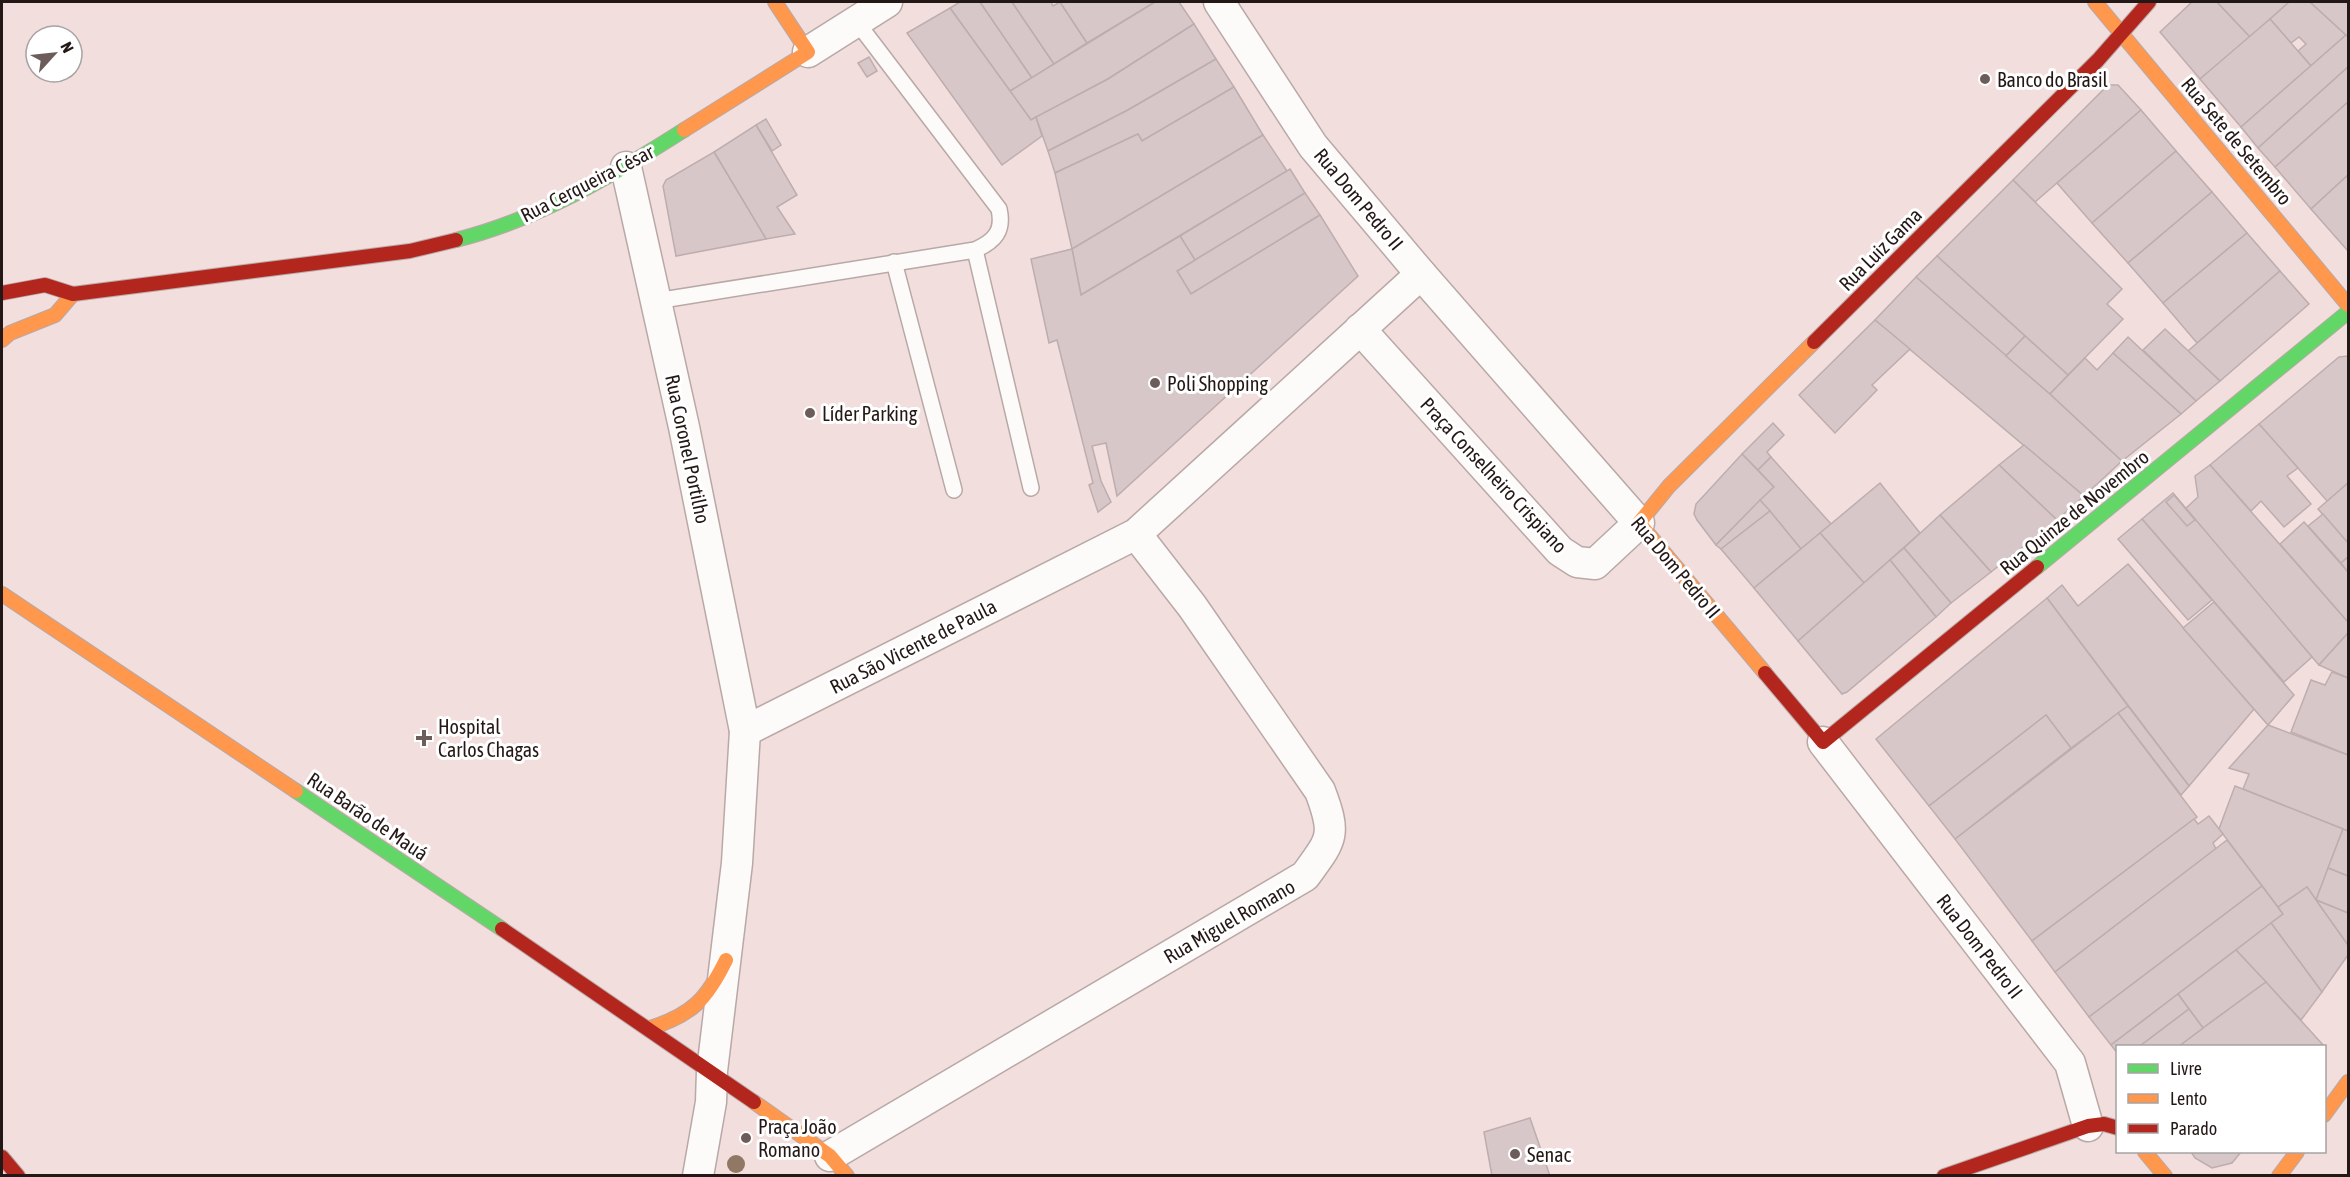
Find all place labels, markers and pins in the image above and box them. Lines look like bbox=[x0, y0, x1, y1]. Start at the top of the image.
place label: Banco do Brasil bbox=[1997, 68, 2109, 91]
marker: Banco do Brasil bbox=[1978, 72, 1992, 86]
place label: Poli Shopping bbox=[1167, 372, 1268, 395]
marker: Poli Shopping bbox=[1148, 376, 1162, 390]
place label: Líder Parking bbox=[822, 402, 918, 425]
marker: Líder Parking bbox=[803, 406, 817, 420]
place label: Hospital Carlos Chagas bbox=[438, 715, 539, 761]
marker: Hospital Carlos Chagas bbox=[415, 729, 433, 747]
place label: Praça João Romano bbox=[758, 1115, 837, 1161]
marker: Praça João Romano bbox=[739, 1131, 753, 1145]
place label: Senac bbox=[1527, 1143, 1571, 1166]
marker: Senac bbox=[1508, 1147, 1522, 1161]

